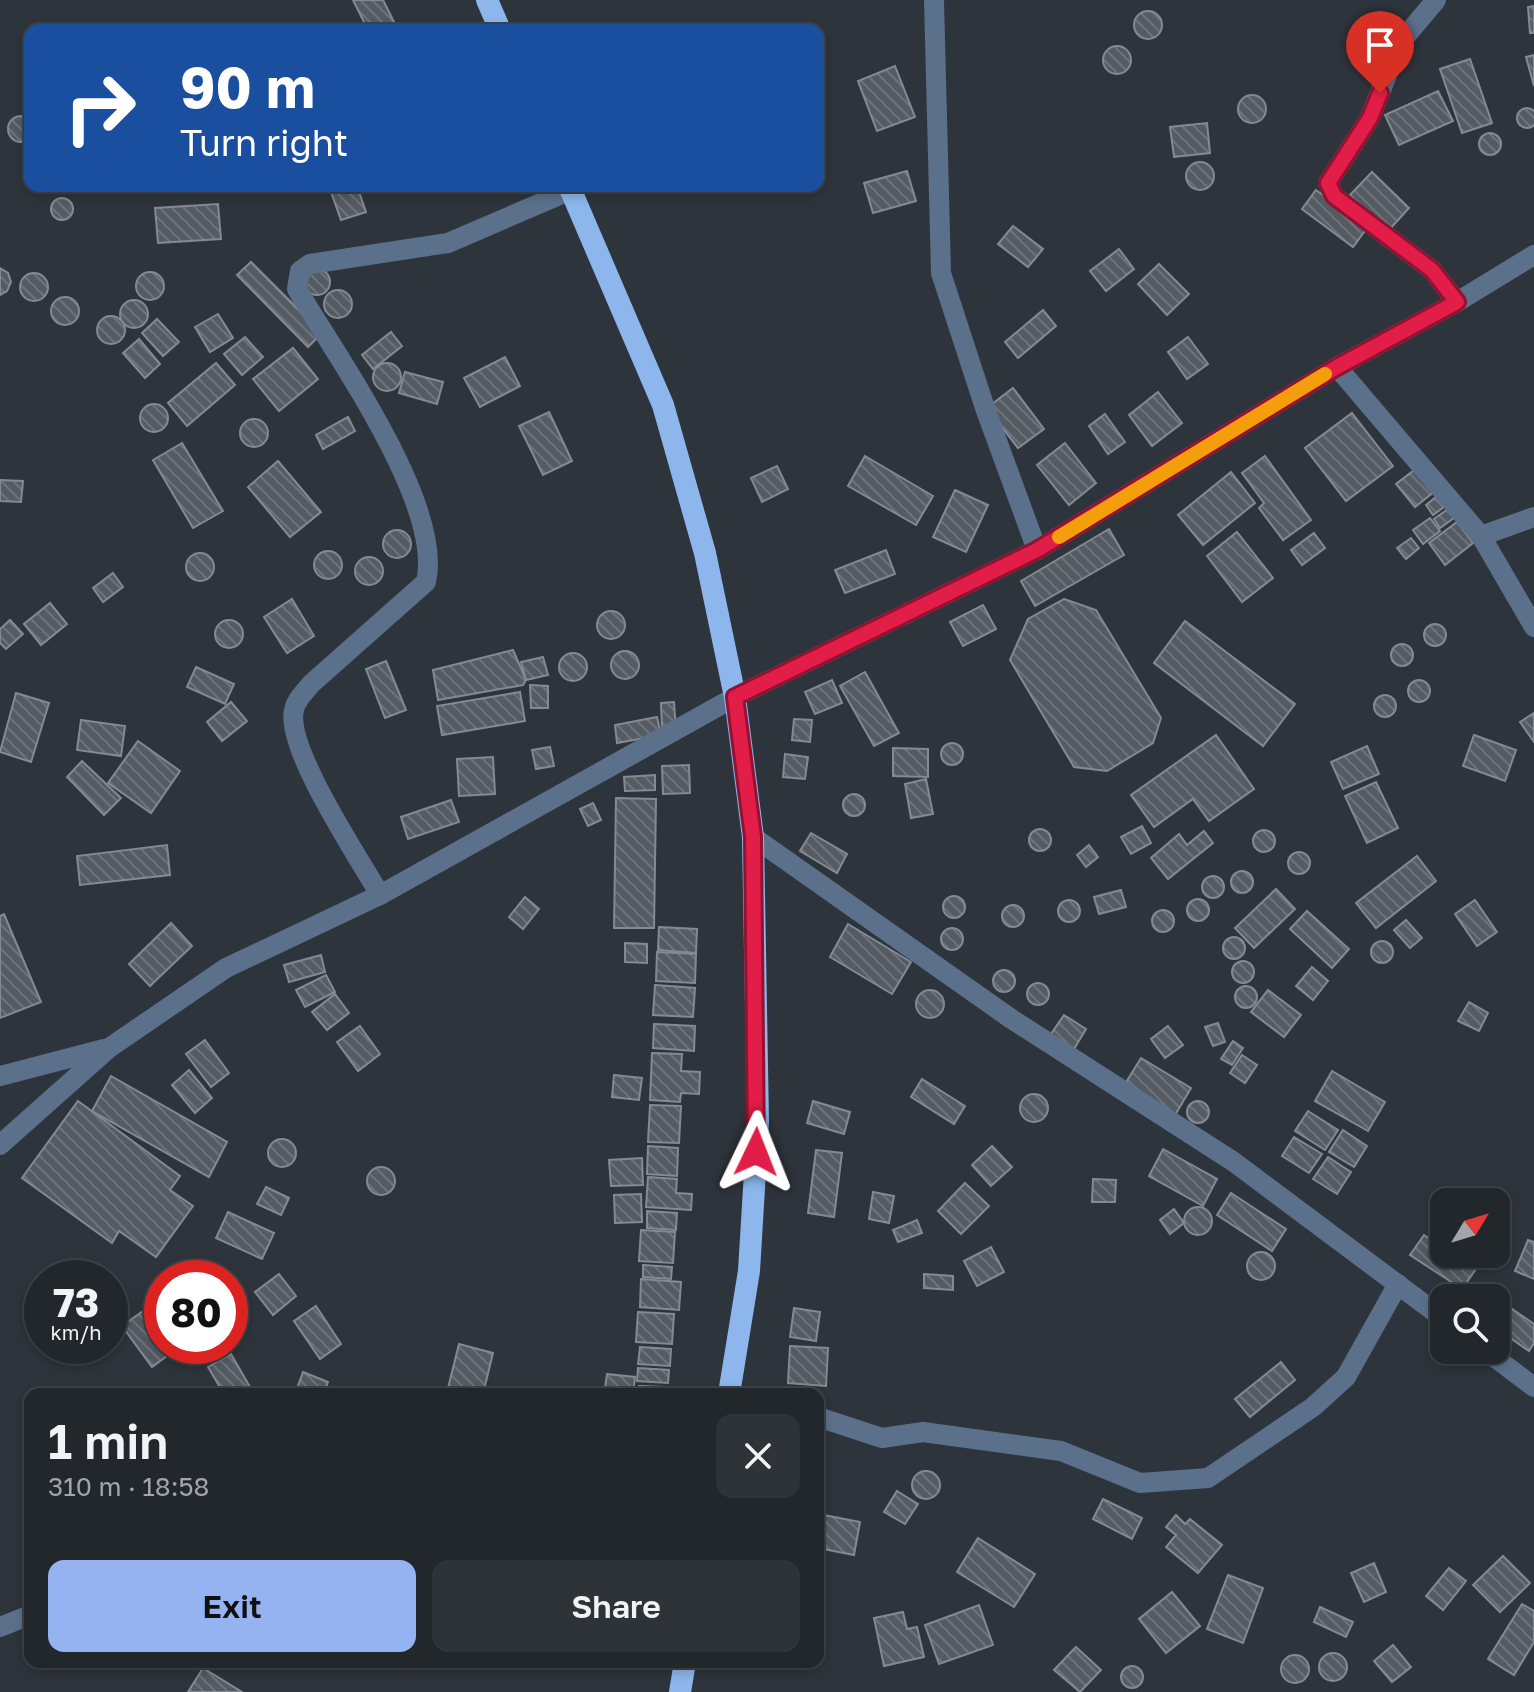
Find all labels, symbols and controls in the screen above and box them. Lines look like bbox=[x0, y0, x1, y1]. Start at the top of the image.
pin bbox=[1346, 11, 1414, 93]
icon: arrive bbox=[1358, 23, 1402, 67]
text: 90 m bbox=[180, 53, 315, 120]
icon: right bbox=[48, 56, 152, 160]
text: Turn right bbox=[180, 121, 348, 164]
position arrow bbox=[714, 1110, 798, 1194]
north arrow bbox=[1430, 1188, 1510, 1268]
map controls bbox=[1430, 1188, 1510, 1364]
speed limit sign: 80 bbox=[144, 1260, 248, 1364]
text: 73 bbox=[53, 1278, 99, 1326]
button: search bbox=[1430, 1284, 1510, 1364]
text: km/h bbox=[51, 1320, 101, 1344]
text: 1 min bbox=[48, 1412, 168, 1470]
button: close bbox=[716, 1414, 800, 1498]
text: 310 m · 18:58 bbox=[48, 1471, 209, 1502]
button: Exit bbox=[48, 1560, 416, 1652]
button: Share bbox=[432, 1560, 800, 1652]

